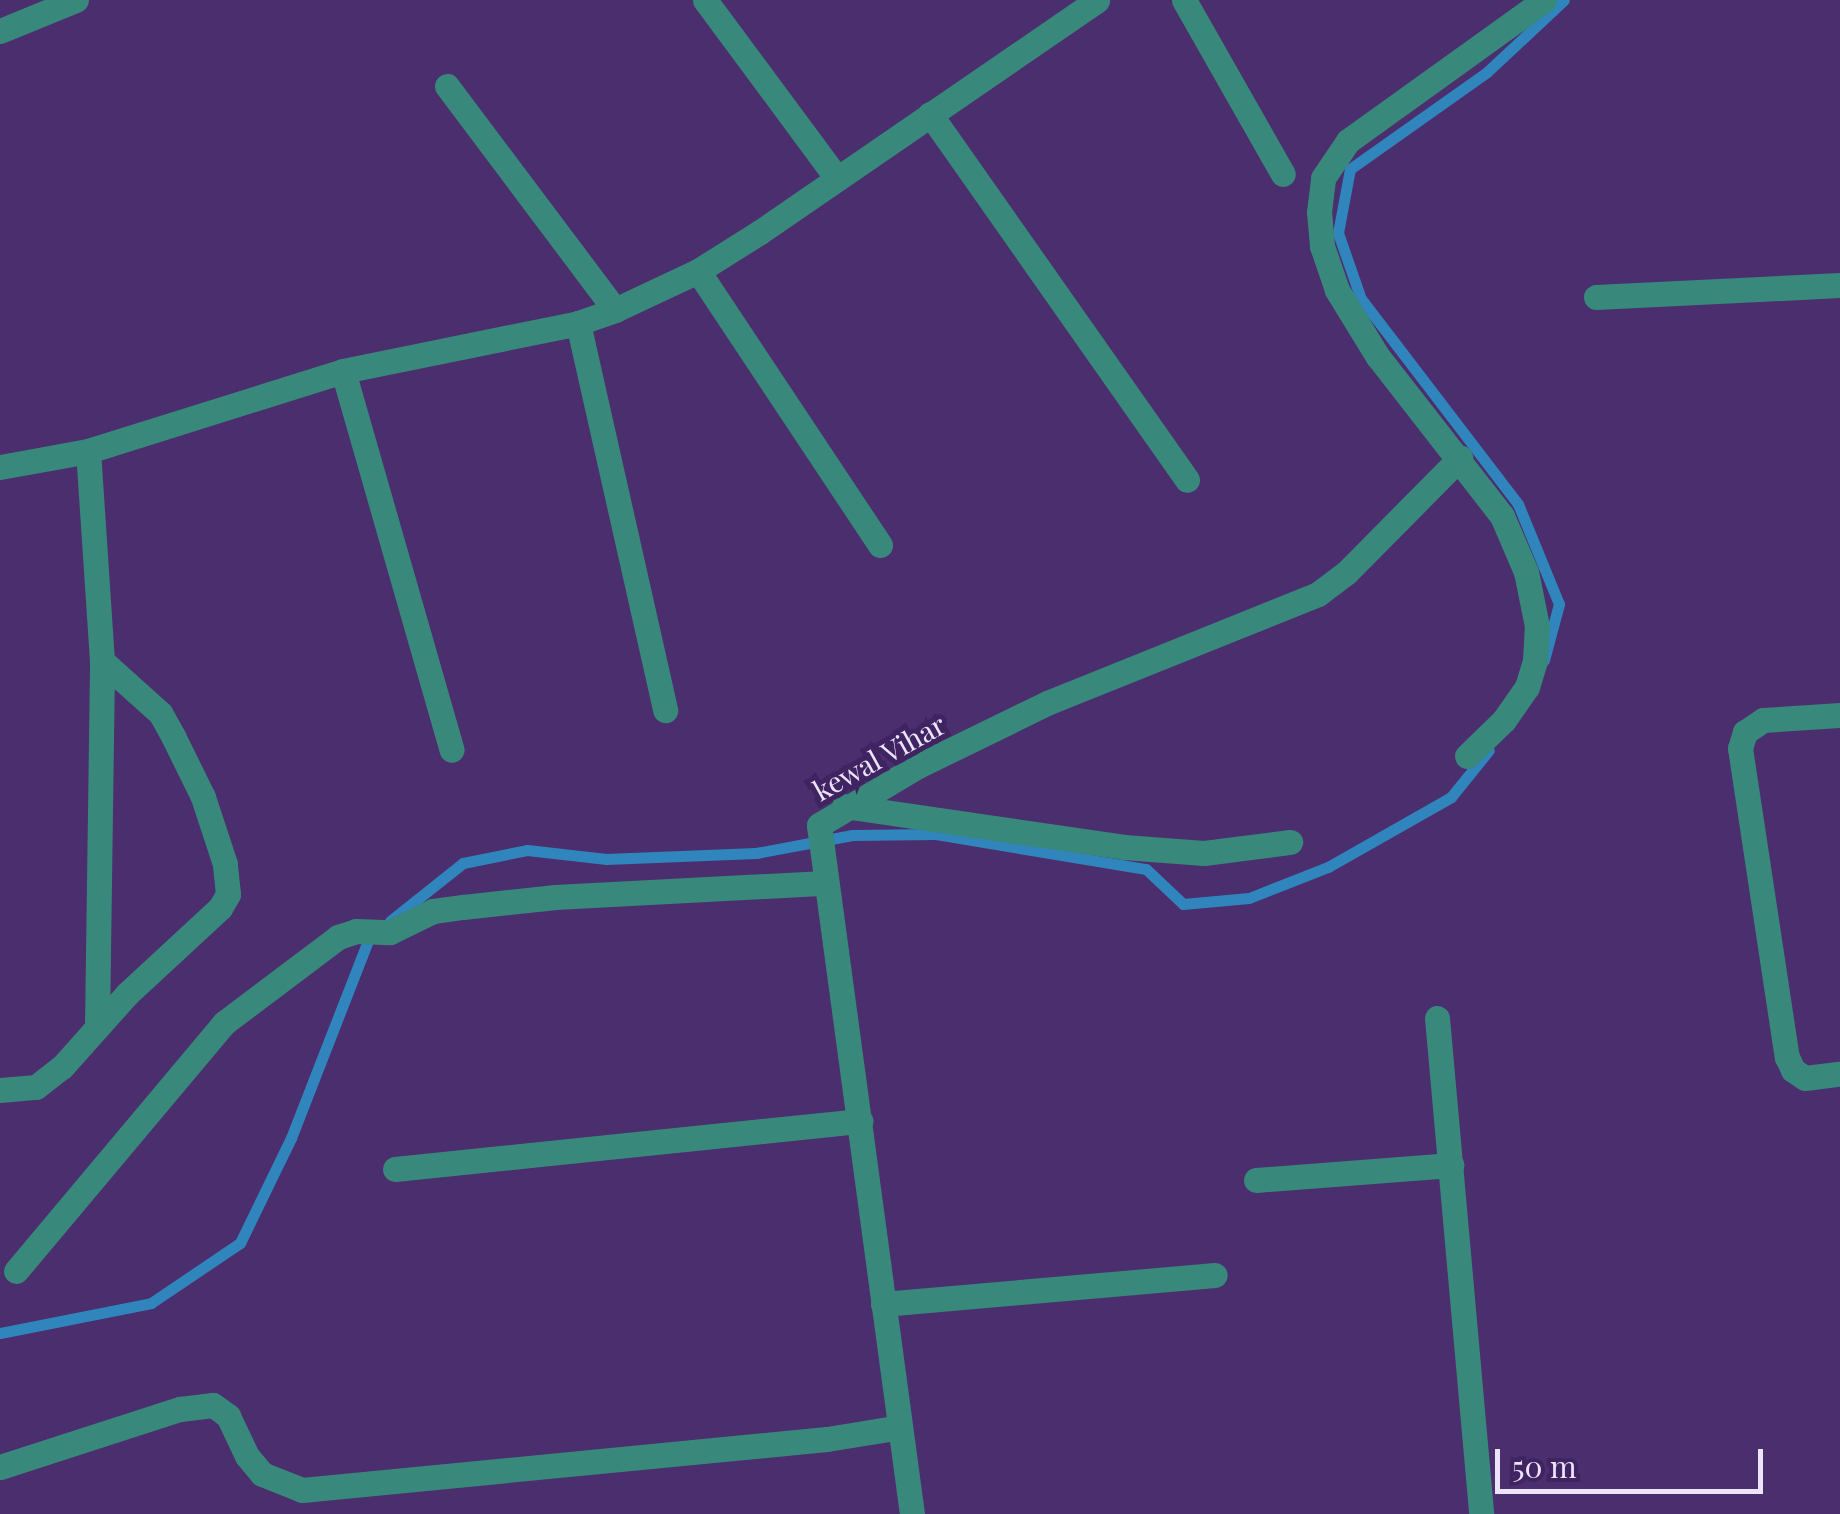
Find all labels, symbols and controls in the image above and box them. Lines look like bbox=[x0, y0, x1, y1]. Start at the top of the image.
street label: kewal Vihar bbox=[807, 707, 951, 807]
scale bar bbox=[1500, 1429, 1768, 1491]
text: 50 m bbox=[1512, 1446, 1577, 1486]

